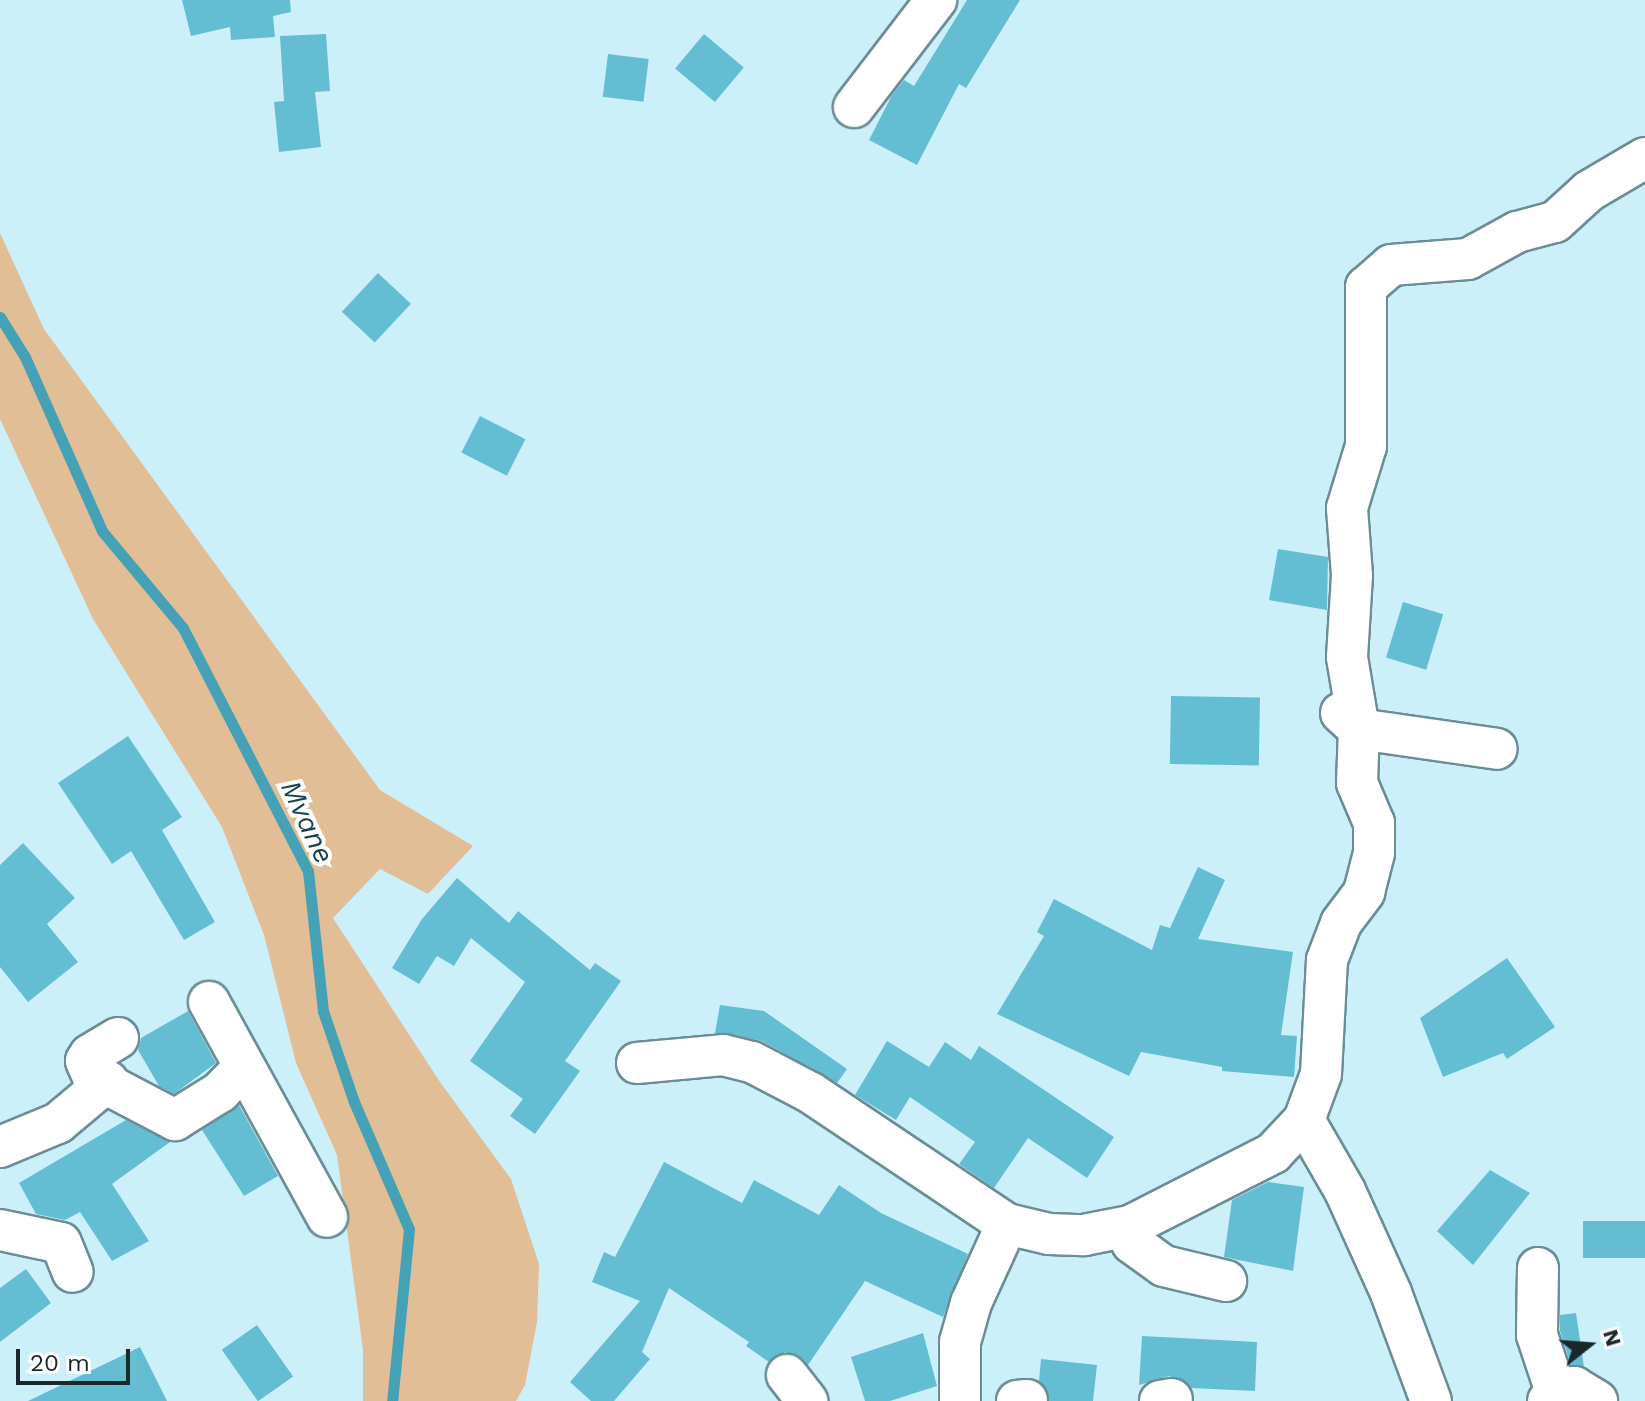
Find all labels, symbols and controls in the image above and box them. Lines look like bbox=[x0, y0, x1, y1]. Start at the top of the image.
water label: Mvane bbox=[273, 775, 341, 869]
north arrow bbox=[1549, 1305, 1629, 1385]
text: N bbox=[1598, 1326, 1627, 1349]
scale bar bbox=[20, 1333, 134, 1383]
text: 20 m bbox=[30, 1349, 90, 1377]

